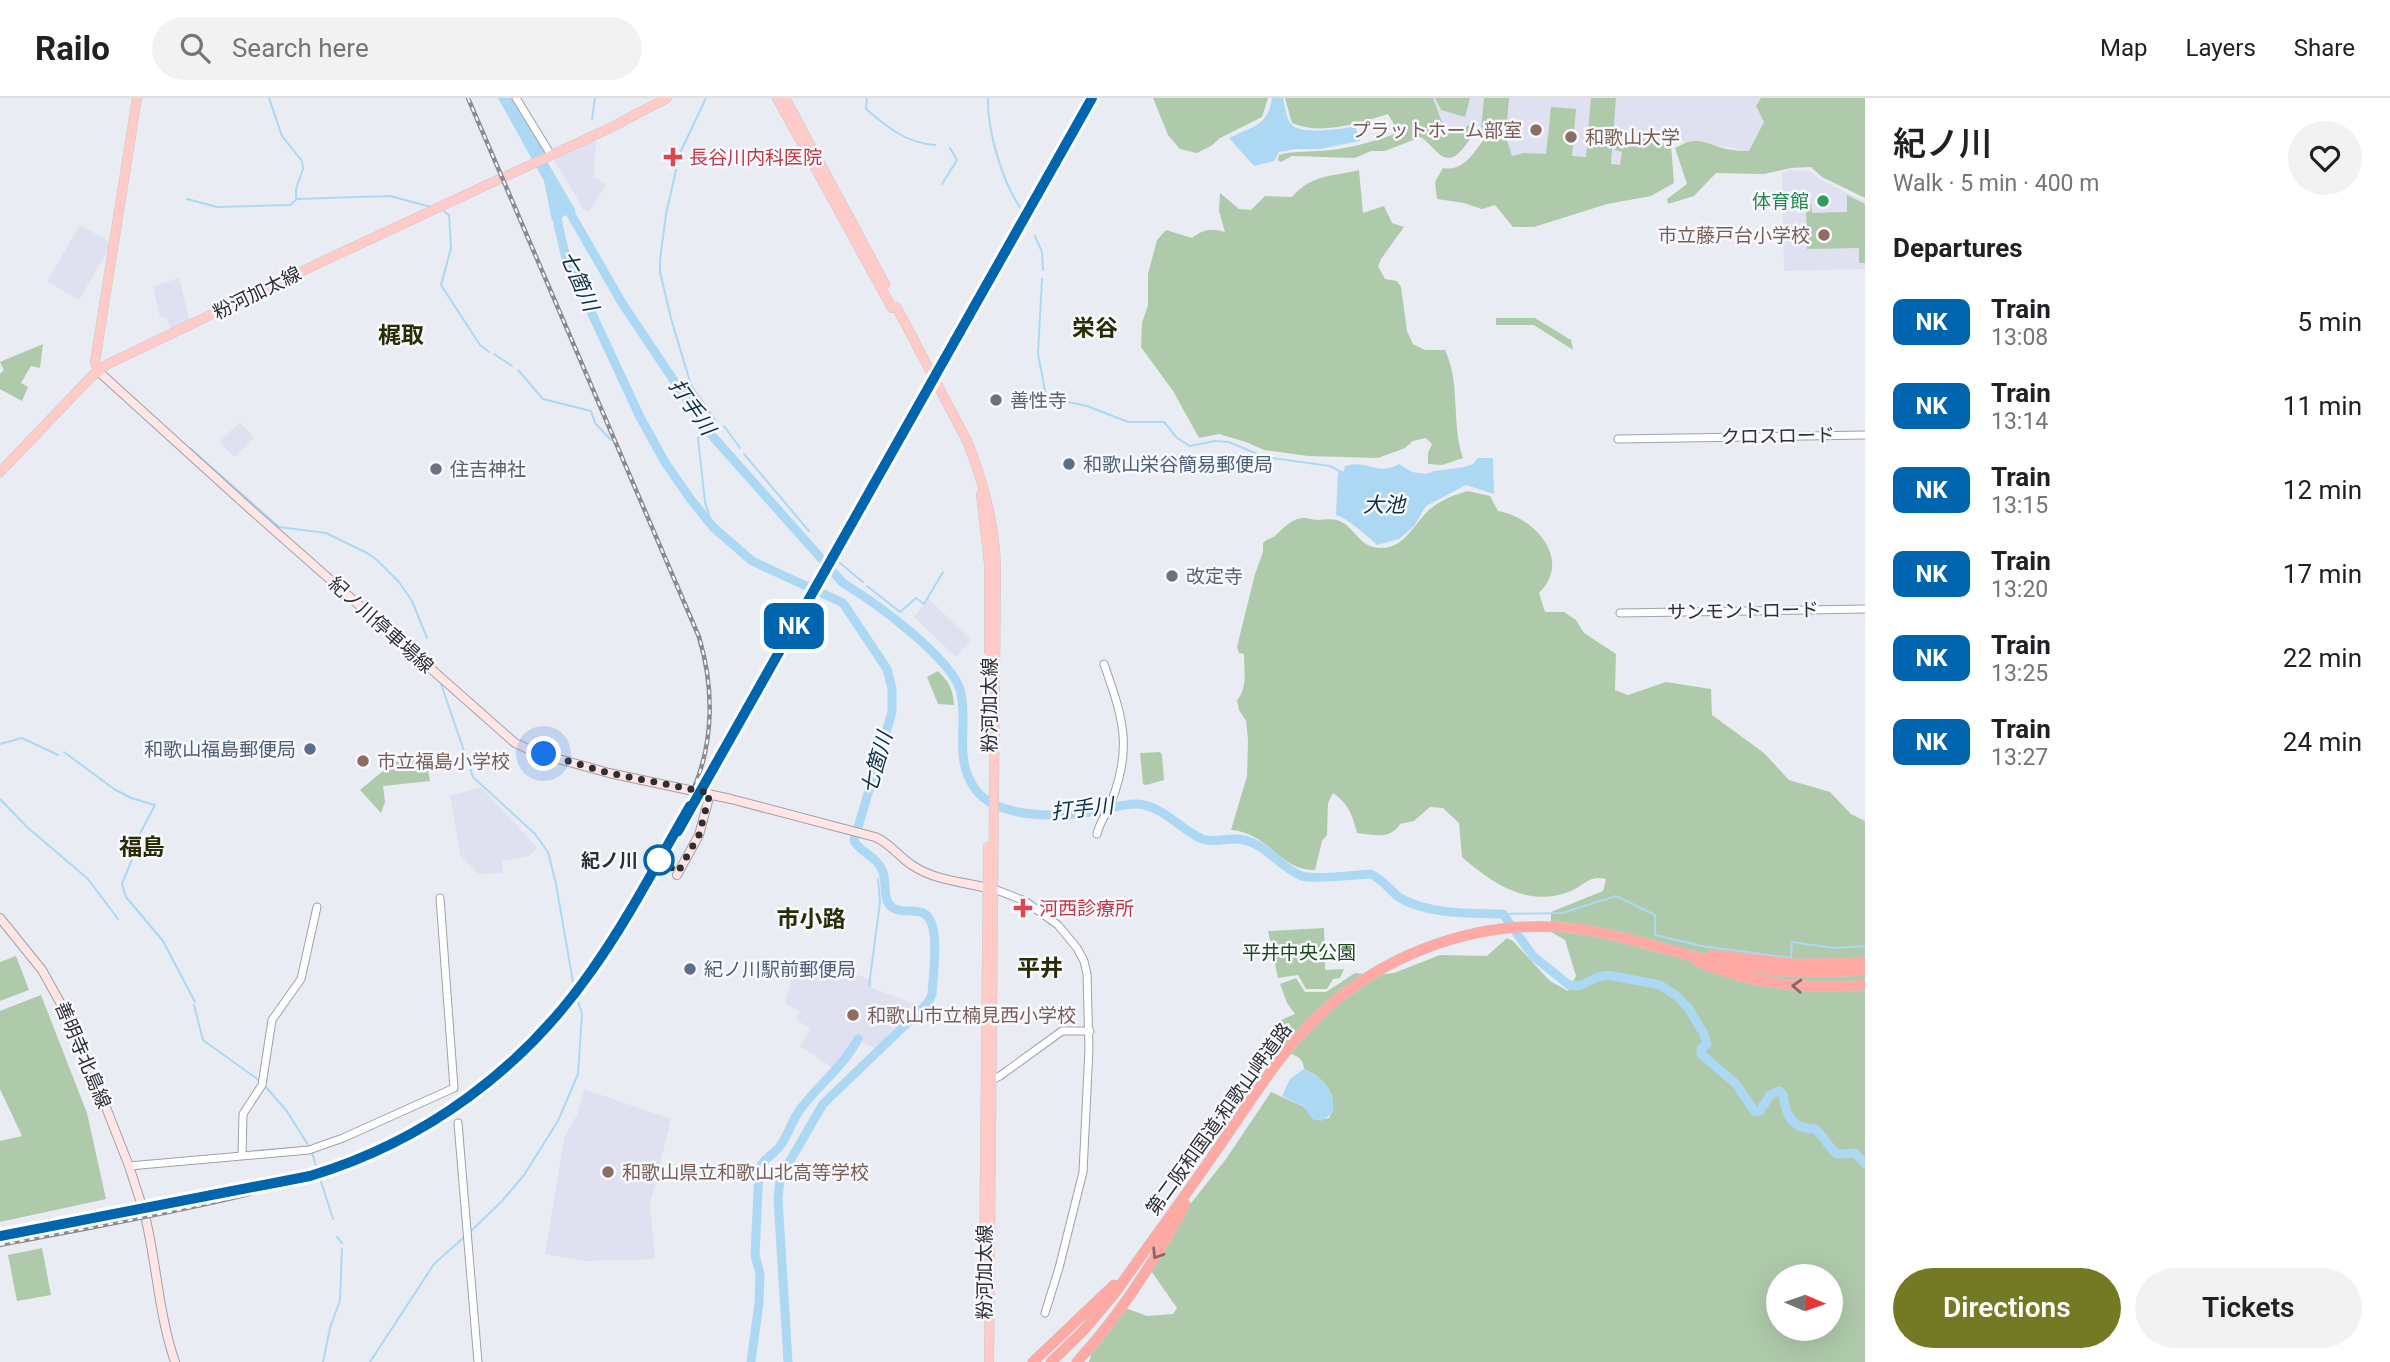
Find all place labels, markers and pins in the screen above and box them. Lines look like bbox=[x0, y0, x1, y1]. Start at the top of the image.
place label: プラットホーム部室 bbox=[1352, 119, 1522, 142]
marker: プラットホーム部室 bbox=[1528, 122, 1544, 138]
place label: 和歌山大学 bbox=[1585, 126, 1680, 149]
marker: 和歌山大学 bbox=[1563, 129, 1579, 145]
place label: 長谷川内科医院 bbox=[689, 146, 822, 169]
marker: 長谷川内科医院 bbox=[663, 147, 683, 167]
place label: 体育館 bbox=[1752, 190, 1809, 213]
marker: 体育館 bbox=[1815, 193, 1831, 209]
place label: 市立藤戸台小学校 bbox=[1658, 224, 1810, 247]
marker: 市立藤戸台小学校 bbox=[1816, 227, 1832, 243]
place label: 善性寺 bbox=[1010, 389, 1067, 412]
marker: 善性寺 bbox=[988, 392, 1004, 408]
place label: 和歌山栄谷簡易郵便局 bbox=[1083, 453, 1273, 476]
marker: 和歌山栄谷簡易郵便局 bbox=[1061, 456, 1077, 472]
place label: 住吉神社 bbox=[450, 458, 526, 481]
marker: 住吉神社 bbox=[428, 461, 444, 477]
place label: 改定寺 bbox=[1186, 565, 1243, 588]
marker: 改定寺 bbox=[1164, 568, 1180, 584]
place label: 和歌山福島郵便局 bbox=[144, 738, 296, 761]
marker: 和歌山福島郵便局 bbox=[302, 741, 318, 757]
place label: 市立福島小学校 bbox=[377, 750, 510, 773]
marker: 市立福島小学校 bbox=[355, 753, 371, 769]
marker: 紀ノ川 bbox=[644, 845, 674, 875]
place label: 紀ノ川 bbox=[581, 849, 638, 872]
place label: 河西診療所 bbox=[1039, 897, 1134, 920]
marker: 河西診療所 bbox=[1013, 898, 1033, 918]
place label: 紀ノ川駅前郵便局 bbox=[704, 958, 856, 981]
marker: 紀ノ川駅前郵便局 bbox=[682, 961, 698, 977]
place label: 和歌山市立楠見西小学校 bbox=[867, 1004, 1076, 1027]
marker: 和歌山市立楠見西小学校 bbox=[845, 1007, 861, 1023]
place label: 和歌山県立和歌山北高等学校 bbox=[622, 1161, 869, 1184]
marker: 和歌山県立和歌山北高等学校 bbox=[600, 1164, 616, 1180]

